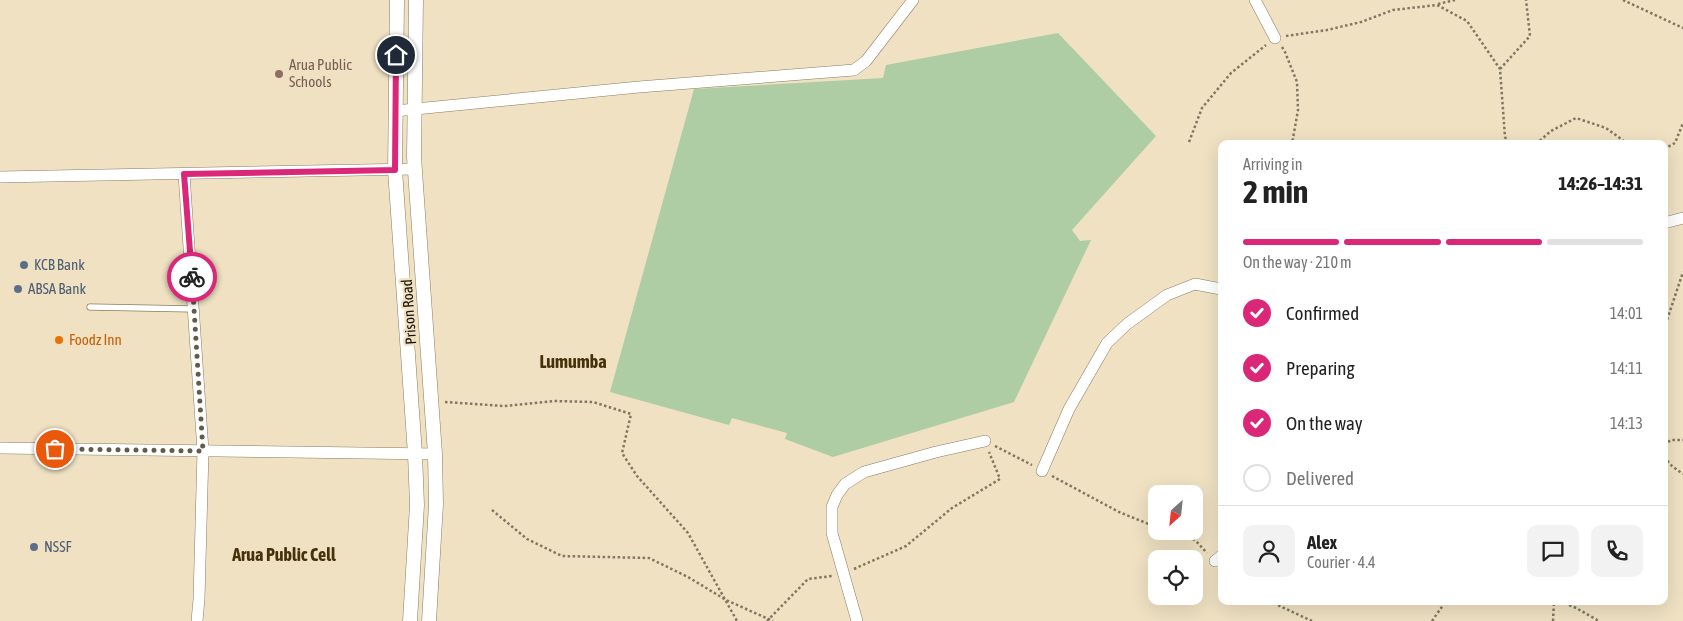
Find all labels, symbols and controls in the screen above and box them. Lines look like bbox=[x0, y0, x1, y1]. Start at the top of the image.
pin bbox=[375, 34, 417, 76]
icon: home bbox=[382, 41, 410, 69]
place label: Arua Public Schools bbox=[289, 56, 352, 90]
marker: Arua Public Schools bbox=[273, 68, 285, 80]
text: Arriving in bbox=[1243, 155, 1303, 173]
text: 14:26–14:31 bbox=[1558, 172, 1643, 194]
text: 2 min bbox=[1243, 173, 1308, 210]
courier bbox=[167, 252, 217, 302]
text: On the way · 210 m bbox=[1243, 253, 1352, 271]
place label: KCB Bank bbox=[34, 256, 85, 273]
marker: KCB Bank bbox=[18, 259, 30, 271]
icon: bike bbox=[178, 263, 206, 291]
street label: Prison Road bbox=[398, 279, 419, 345]
place label: ABSA Bank bbox=[28, 280, 87, 297]
marker: ABSA Bank bbox=[12, 283, 24, 295]
icon: check bbox=[1243, 299, 1271, 327]
text: Confirmed bbox=[1286, 302, 1359, 324]
text: 14:01 bbox=[1610, 304, 1643, 322]
place label: Foodz Inn bbox=[69, 331, 122, 348]
marker: Foodz Inn bbox=[53, 334, 65, 346]
district label: Lumumba bbox=[539, 351, 607, 372]
icon: check bbox=[1243, 354, 1271, 382]
text: Preparing bbox=[1286, 357, 1355, 379]
text: 14:11 bbox=[1610, 359, 1643, 377]
icon: check bbox=[1243, 409, 1271, 437]
text: On the way bbox=[1286, 412, 1363, 434]
text: 14:13 bbox=[1610, 414, 1643, 432]
pin bbox=[34, 428, 76, 470]
icon: bag bbox=[41, 435, 69, 463]
text: Delivered bbox=[1286, 467, 1354, 489]
north arrow bbox=[1148, 485, 1202, 540]
map controls bbox=[1148, 485, 1203, 605]
button: person bbox=[1243, 525, 1295, 577]
button: chat bbox=[1527, 525, 1579, 577]
button: phone bbox=[1591, 525, 1643, 577]
text: Alex bbox=[1307, 531, 1337, 553]
place label: NSSF bbox=[44, 538, 72, 555]
marker: NSSF bbox=[28, 541, 40, 553]
district label: Arua Public Cell bbox=[231, 544, 336, 565]
button: locate bbox=[1148, 550, 1203, 605]
text: Courier · 4.4 bbox=[1307, 553, 1376, 571]

